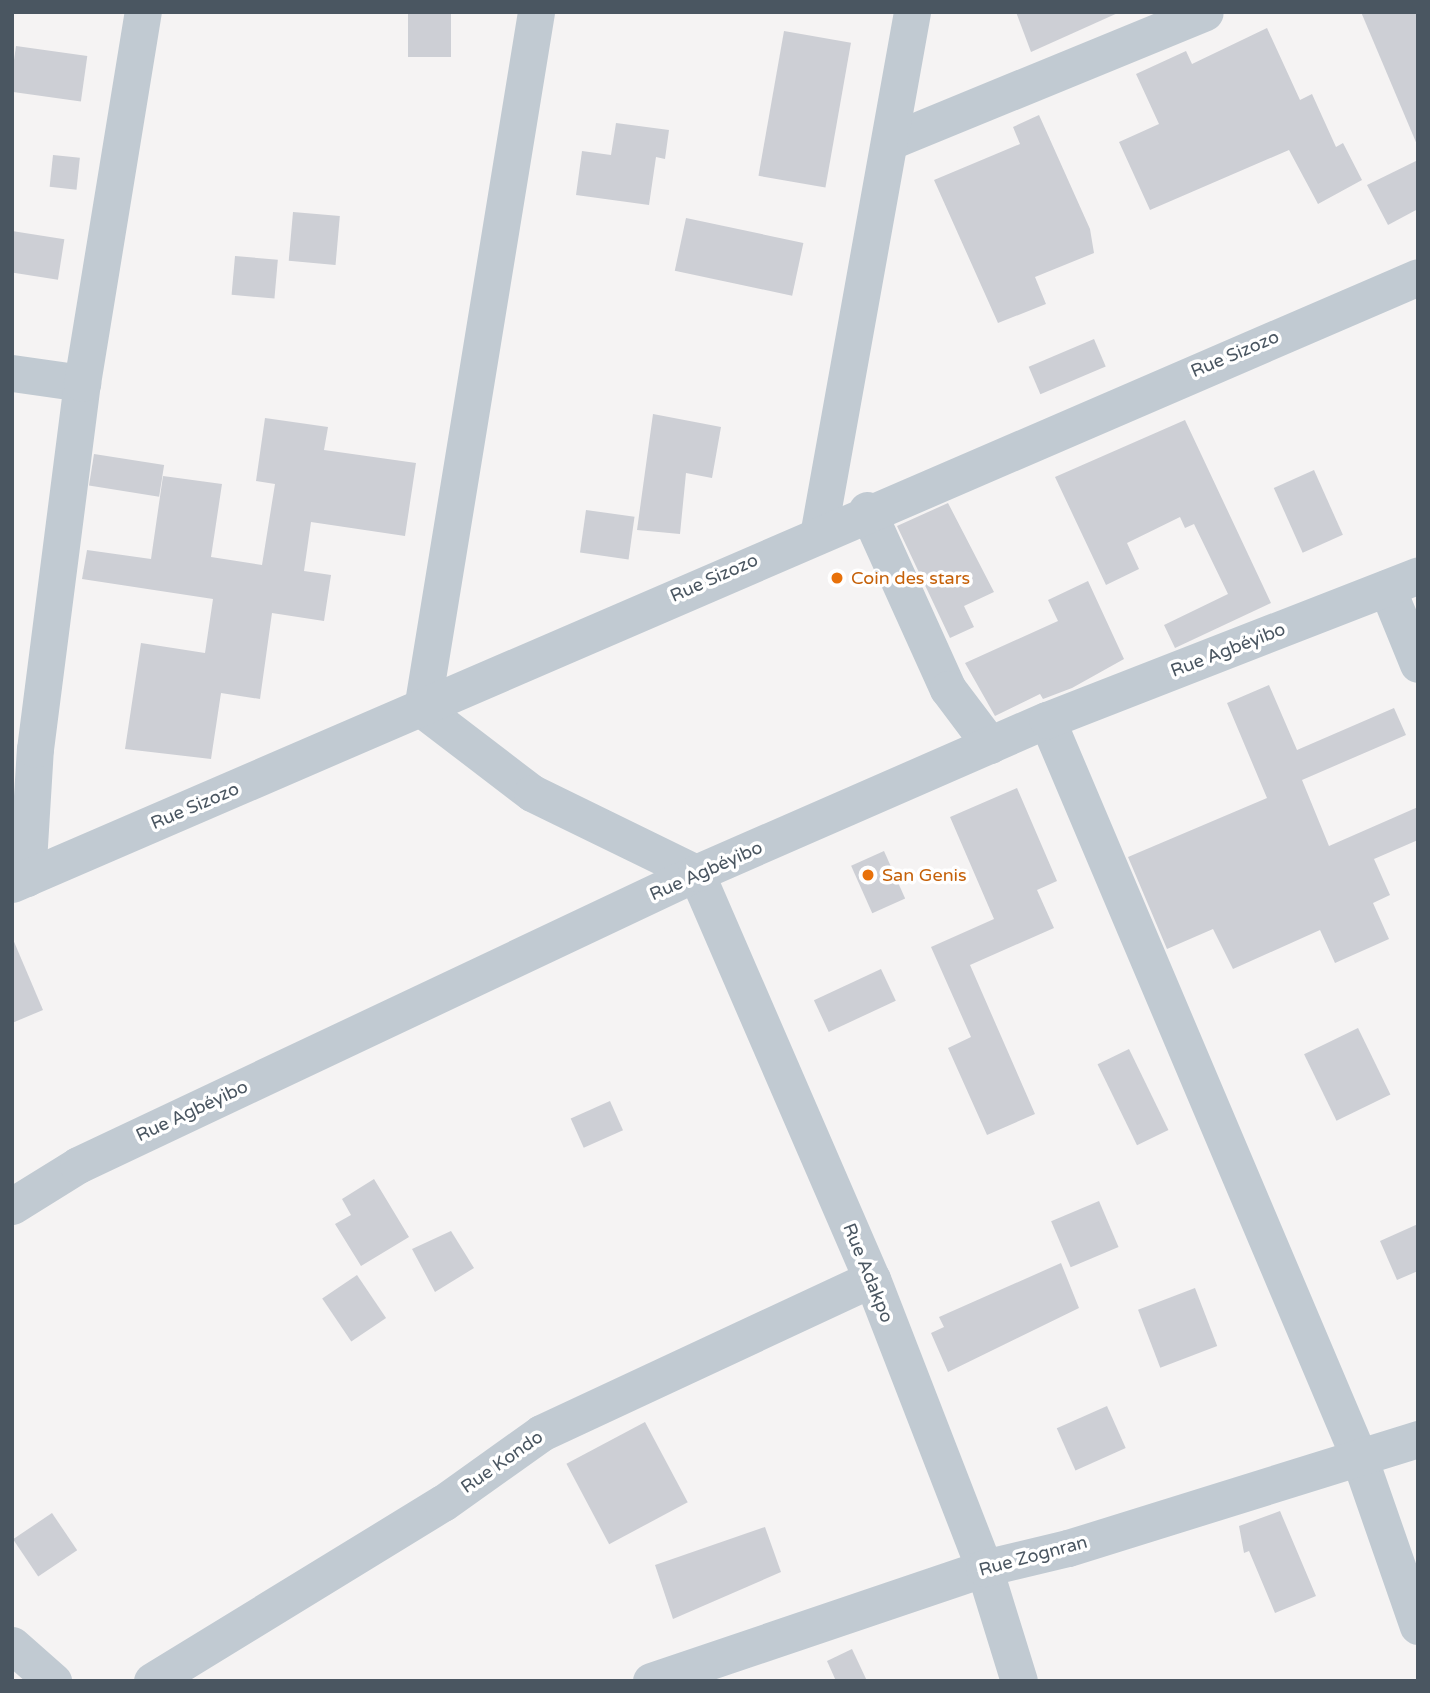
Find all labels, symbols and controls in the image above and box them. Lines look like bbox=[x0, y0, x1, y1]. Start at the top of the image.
street label: Rue Sizozo bbox=[1188, 326, 1282, 382]
street label: Rue Sizozo bbox=[667, 549, 761, 607]
place label: Coin des stars bbox=[851, 567, 970, 589]
marker: Coin des stars bbox=[829, 570, 845, 586]
street label: Rue Agbéyibo bbox=[1168, 618, 1288, 682]
street label: Rue Sizozo bbox=[148, 778, 242, 834]
street label: Rue Agbéyibo bbox=[646, 837, 766, 905]
place label: San Genis bbox=[882, 864, 967, 886]
marker: San Genis bbox=[860, 867, 876, 883]
street label: Rue Agbéyibo bbox=[133, 1076, 251, 1146]
street label: Rue Adakpo bbox=[838, 1220, 898, 1326]
street label: Rue Kondo bbox=[457, 1426, 547, 1498]
street label: Rue Zognran bbox=[976, 1531, 1090, 1581]

